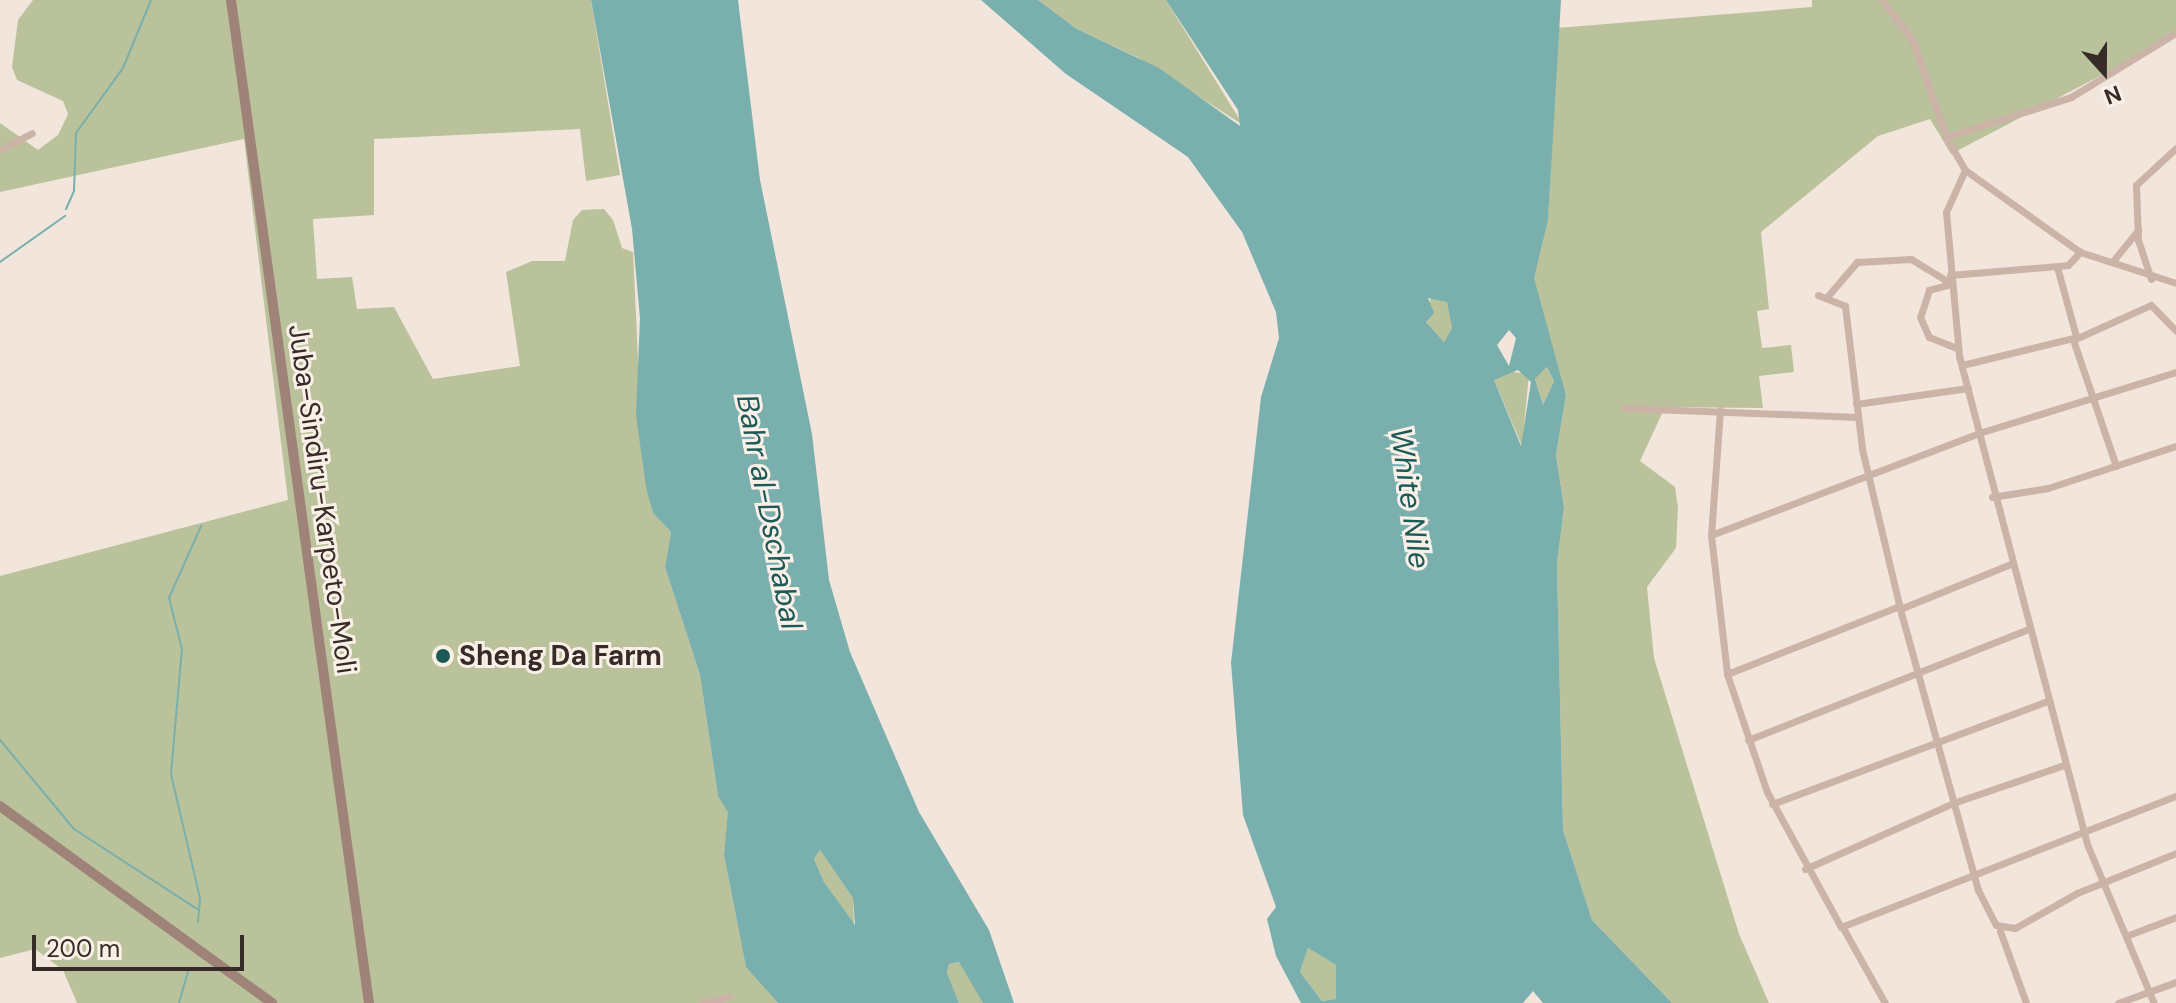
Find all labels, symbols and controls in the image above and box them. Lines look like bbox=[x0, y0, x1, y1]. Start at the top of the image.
north arrow bbox=[2064, 32, 2144, 112]
text: N bbox=[2100, 78, 2125, 111]
street label: Juba-Sindiru-Karpeto-Moli bbox=[281, 322, 363, 676]
water label: Bahr al-Dschabal bbox=[729, 391, 809, 633]
water label: White Nile bbox=[1382, 425, 1438, 571]
place label: Sheng Da Farm bbox=[459, 639, 662, 673]
marker: Sheng Da Farm bbox=[434, 647, 452, 665]
scale bar bbox=[36, 919, 248, 969]
text: 200 m bbox=[46, 933, 120, 964]

